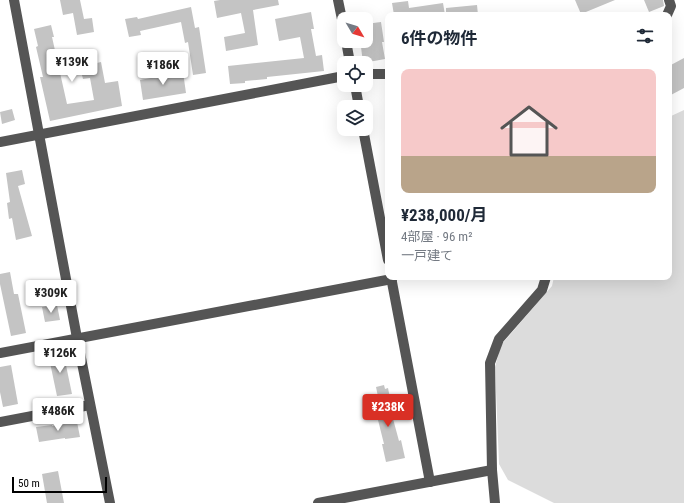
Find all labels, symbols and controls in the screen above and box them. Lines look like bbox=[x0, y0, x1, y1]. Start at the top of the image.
north arrow bbox=[337, 12, 373, 48]
map controls bbox=[337, 12, 373, 136]
icon: filters bbox=[634, 25, 656, 47]
text: 6件の物件 bbox=[401, 28, 478, 48]
pin: ¥139K bbox=[44, 49, 100, 83]
pin: ¥186K bbox=[135, 52, 191, 86]
text: ¥139K bbox=[55, 54, 89, 69]
button: locate bbox=[337, 56, 373, 92]
text: ¥186K bbox=[146, 57, 180, 72]
icon: home bbox=[493, 95, 565, 167]
button: layers bbox=[337, 100, 373, 136]
text: ¥238,000/月 bbox=[401, 205, 487, 225]
text: 4部屋 · 96 m² bbox=[401, 229, 472, 244]
text: 一戸建て bbox=[401, 248, 453, 263]
pin: ¥309K bbox=[23, 280, 79, 314]
text: ¥309K bbox=[34, 285, 68, 300]
pin: ¥126K bbox=[32, 340, 88, 374]
text: ¥126K bbox=[43, 345, 77, 360]
pin: ¥238K bbox=[360, 394, 416, 428]
pin: ¥486K bbox=[30, 398, 86, 432]
text: ¥238K bbox=[371, 399, 405, 414]
text: ¥486K bbox=[41, 403, 75, 418]
scale bar bbox=[12, 475, 107, 494]
text: 50 m bbox=[18, 477, 40, 490]

